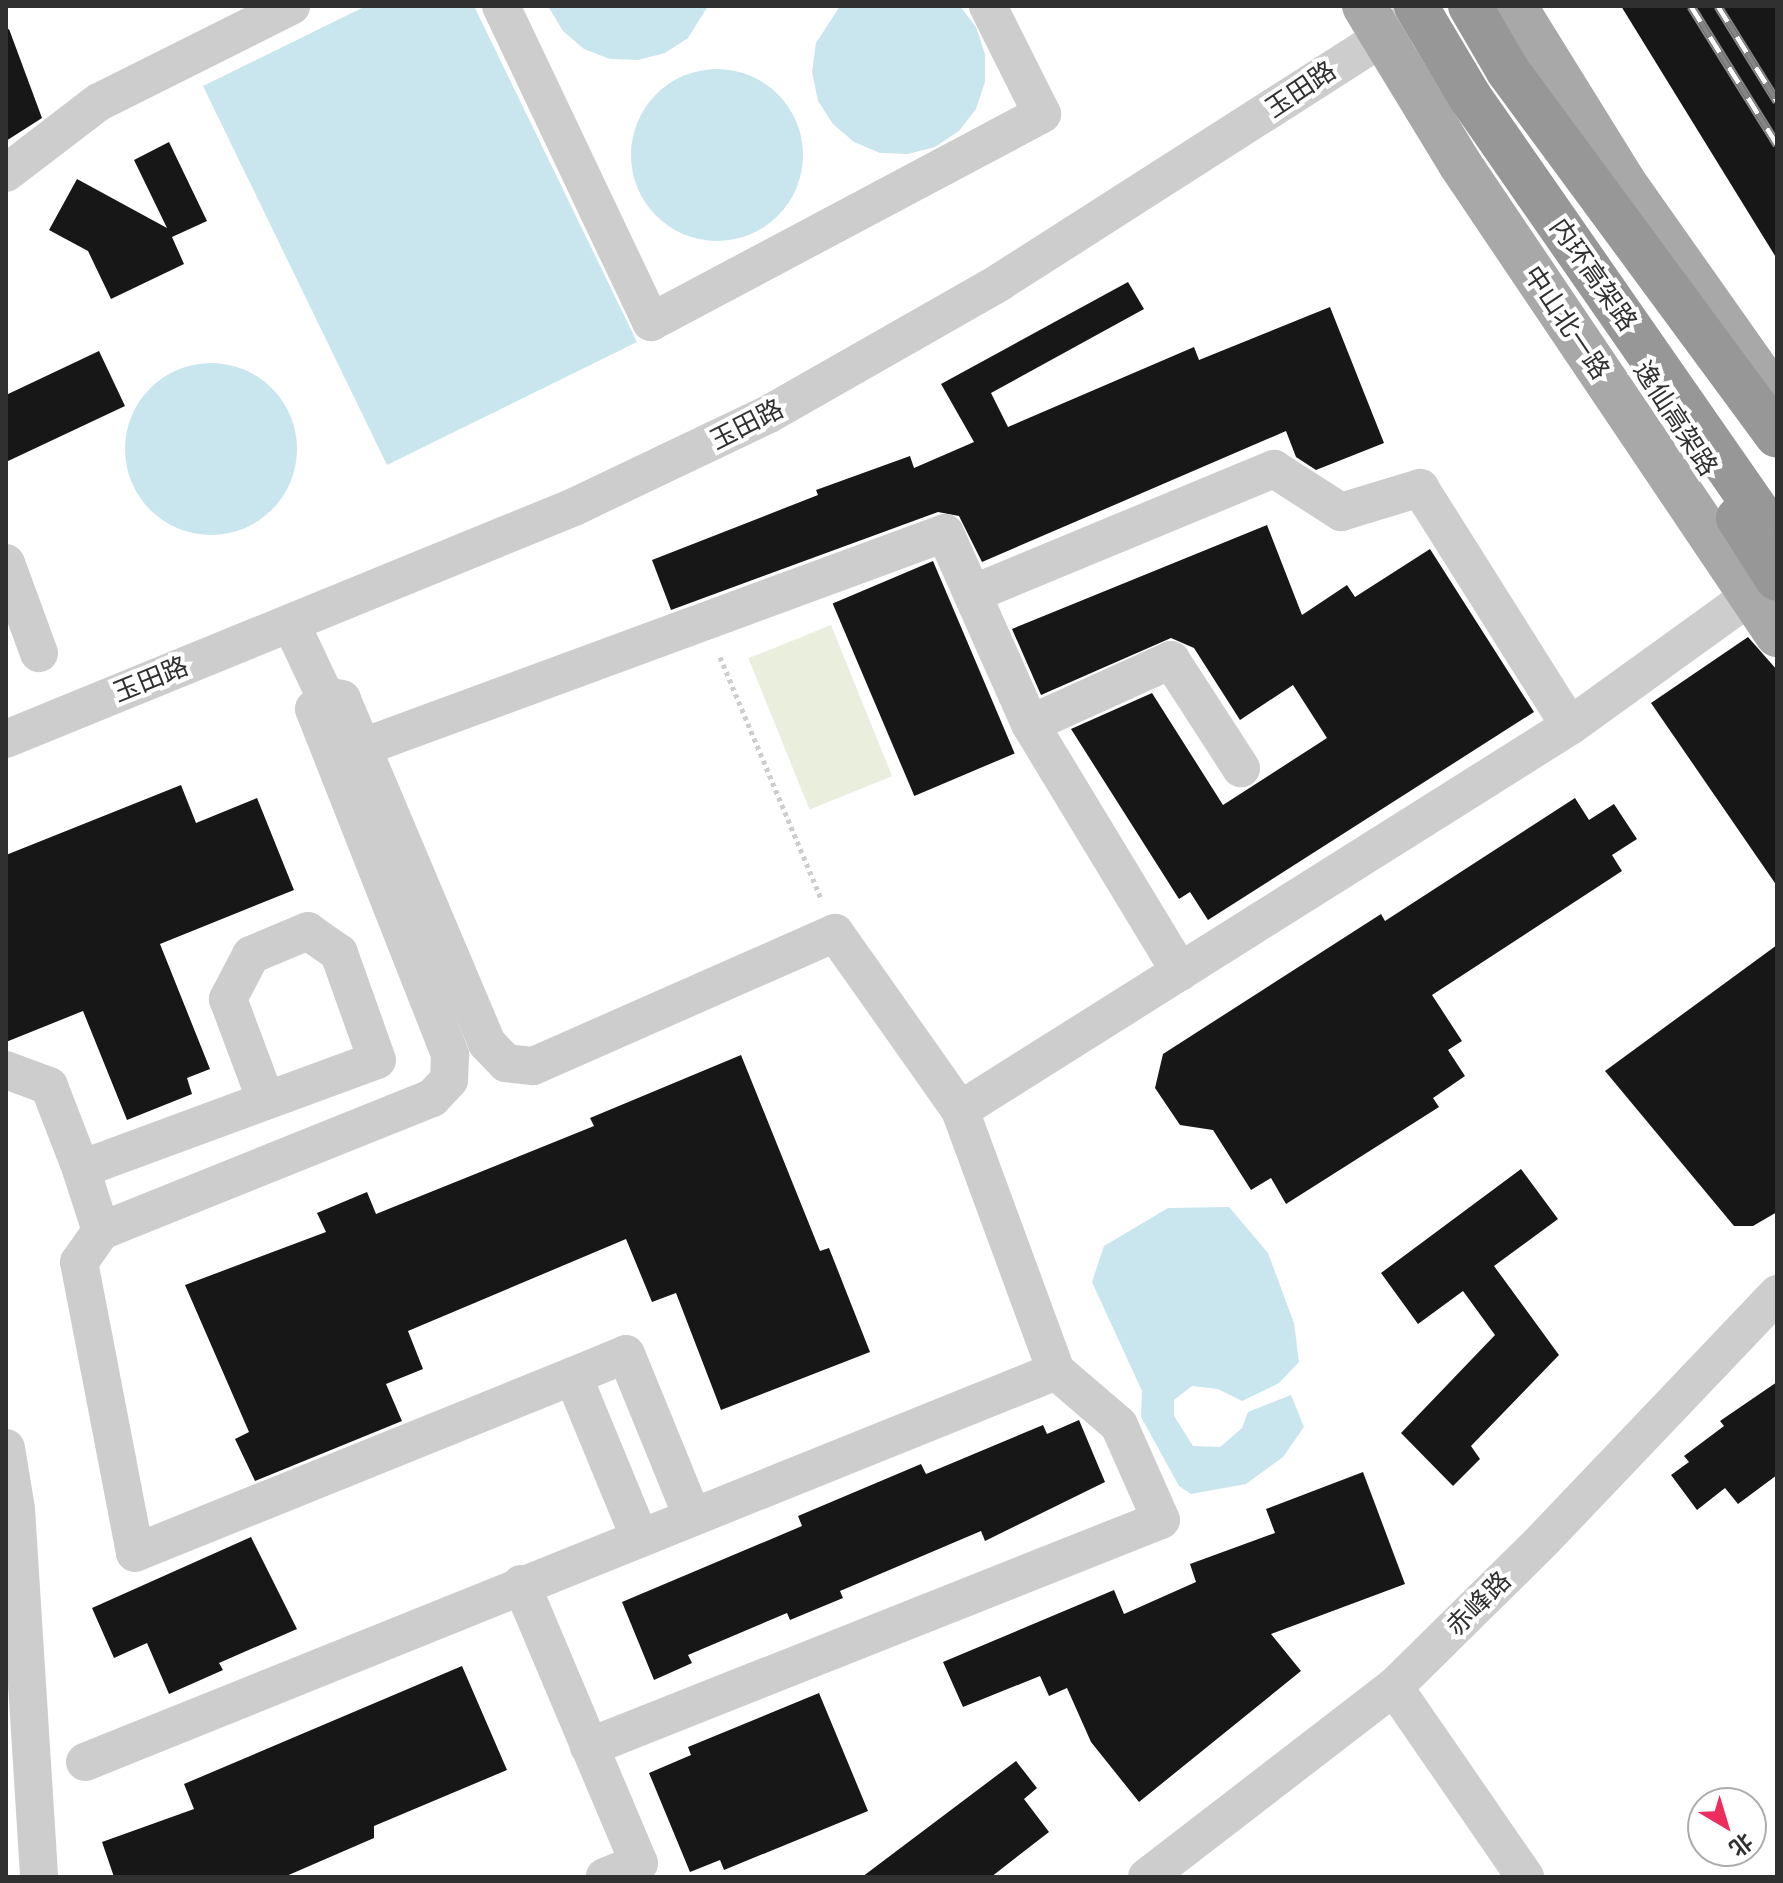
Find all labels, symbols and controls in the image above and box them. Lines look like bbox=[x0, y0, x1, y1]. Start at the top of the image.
street label: 玉田路 bbox=[1260, 55, 1342, 125]
street label: 内环高架路 bbox=[1543, 213, 1643, 337]
street label: 中山北一路 bbox=[1517, 260, 1615, 386]
street label: 逸仙高架路 bbox=[1627, 356, 1723, 482]
street label: 玉田路 bbox=[705, 393, 789, 457]
street label: 玉田路 bbox=[109, 651, 193, 709]
street label: 赤峰路 bbox=[1440, 1565, 1518, 1643]
north arrow bbox=[1687, 1787, 1767, 1867]
text: 北 bbox=[1724, 1827, 1758, 1862]

